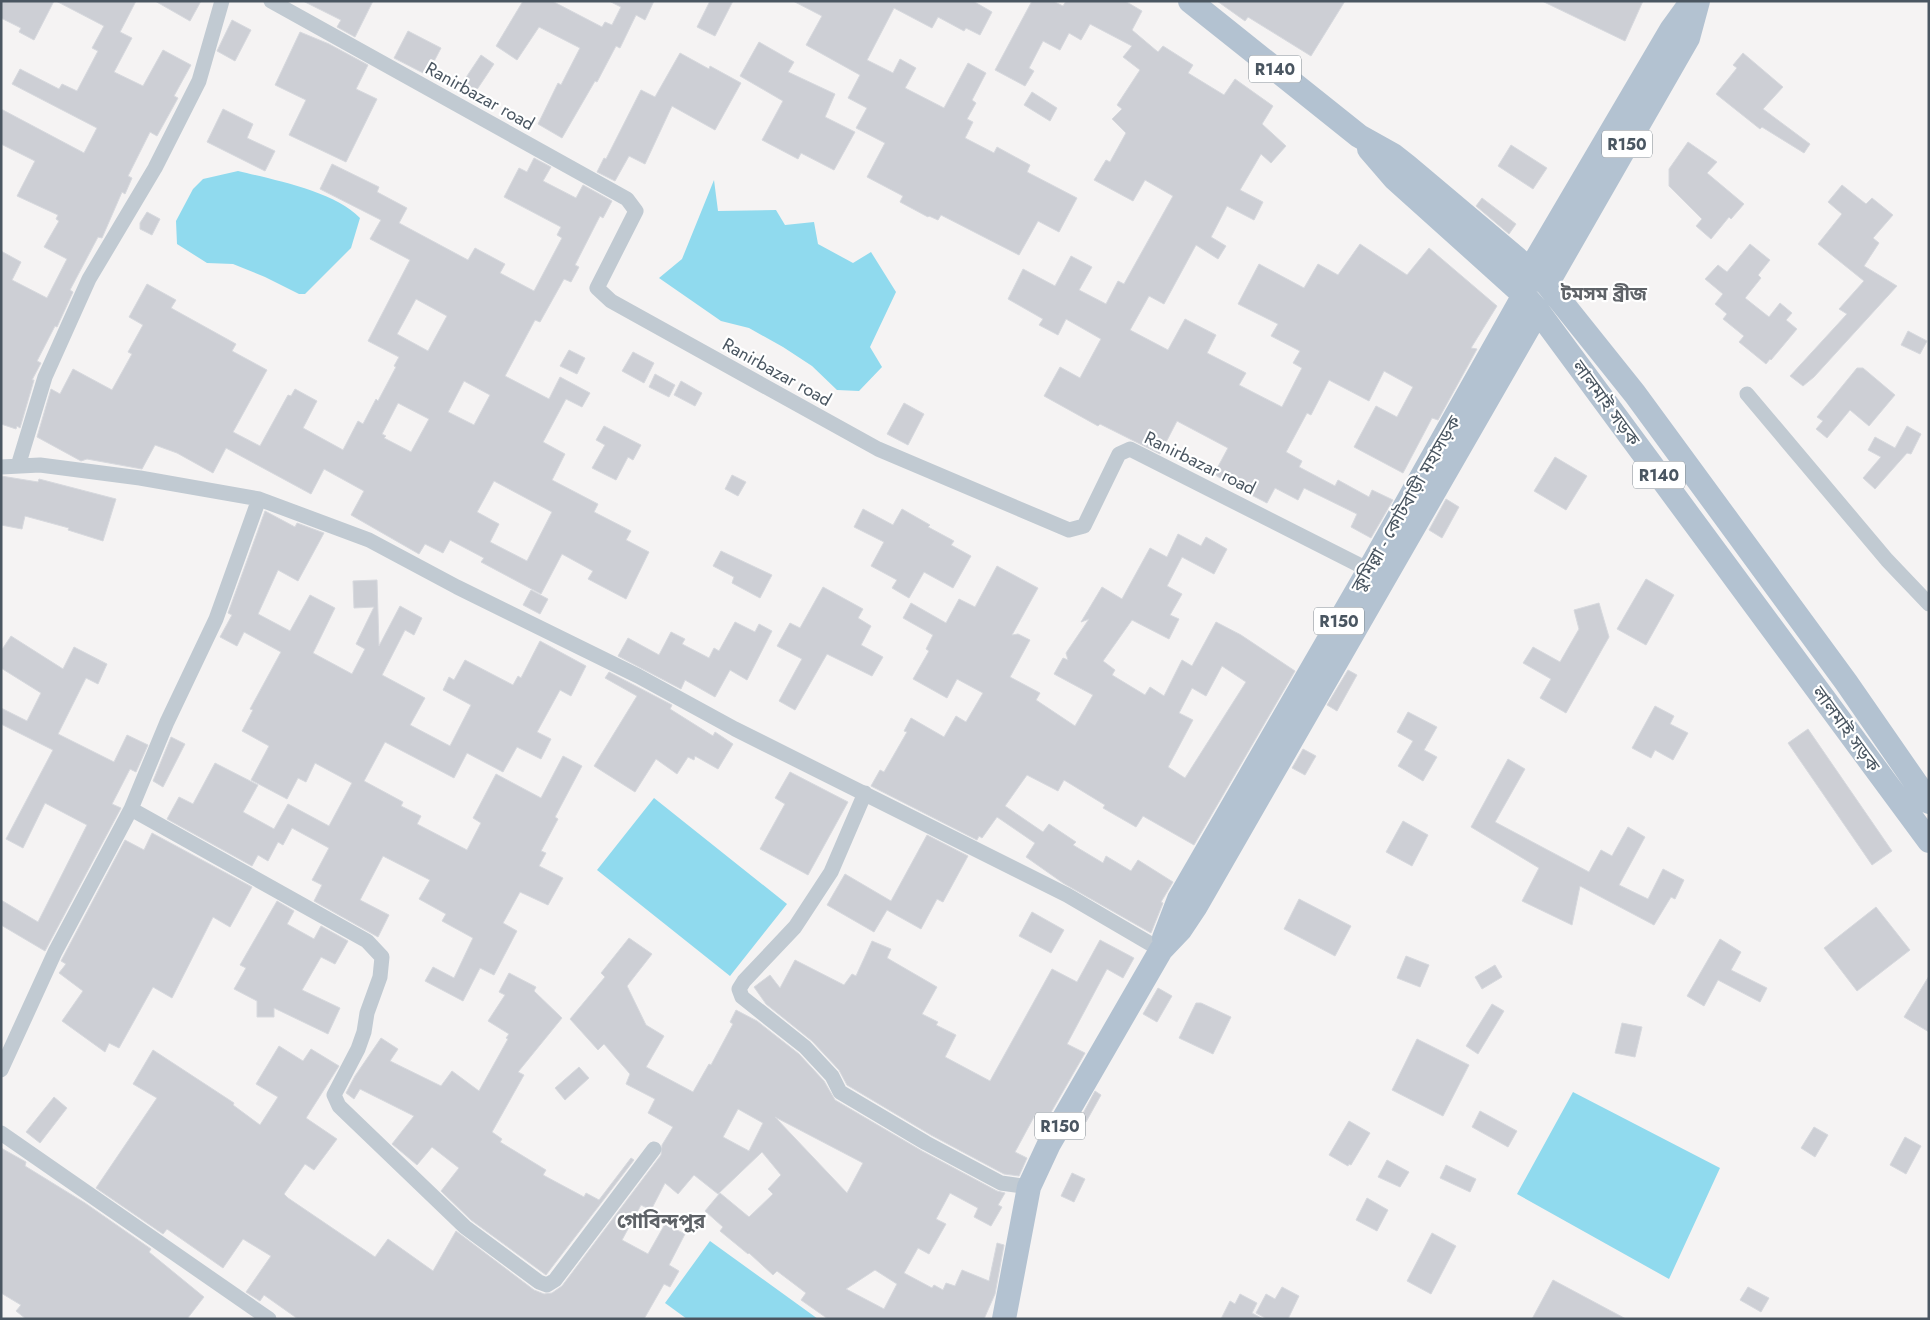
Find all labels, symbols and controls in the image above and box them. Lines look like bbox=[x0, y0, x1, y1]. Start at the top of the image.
street label: Ranirbazar road bbox=[421, 55, 539, 137]
road number: R140 bbox=[1249, 56, 1301, 82]
road number: R150 bbox=[1602, 130, 1652, 158]
district label: টমসম ব্রীজ bbox=[1560, 280, 1648, 307]
street label: Ranirbazar road bbox=[718, 331, 836, 413]
street label: লালমাই সড়ক bbox=[1565, 354, 1646, 452]
street label: কুমিল্লা - কোটবাড়ী মহাসড়ক bbox=[1344, 411, 1467, 598]
street label: Ranirbazar road bbox=[1140, 425, 1260, 501]
road number: R140 bbox=[1633, 462, 1685, 488]
road number: R150 bbox=[1314, 608, 1364, 634]
street label: লালমাই সড়ক bbox=[1805, 680, 1886, 778]
road number: R150 bbox=[1035, 1112, 1085, 1140]
district label: গোবিন্দপুর bbox=[617, 1207, 706, 1236]

